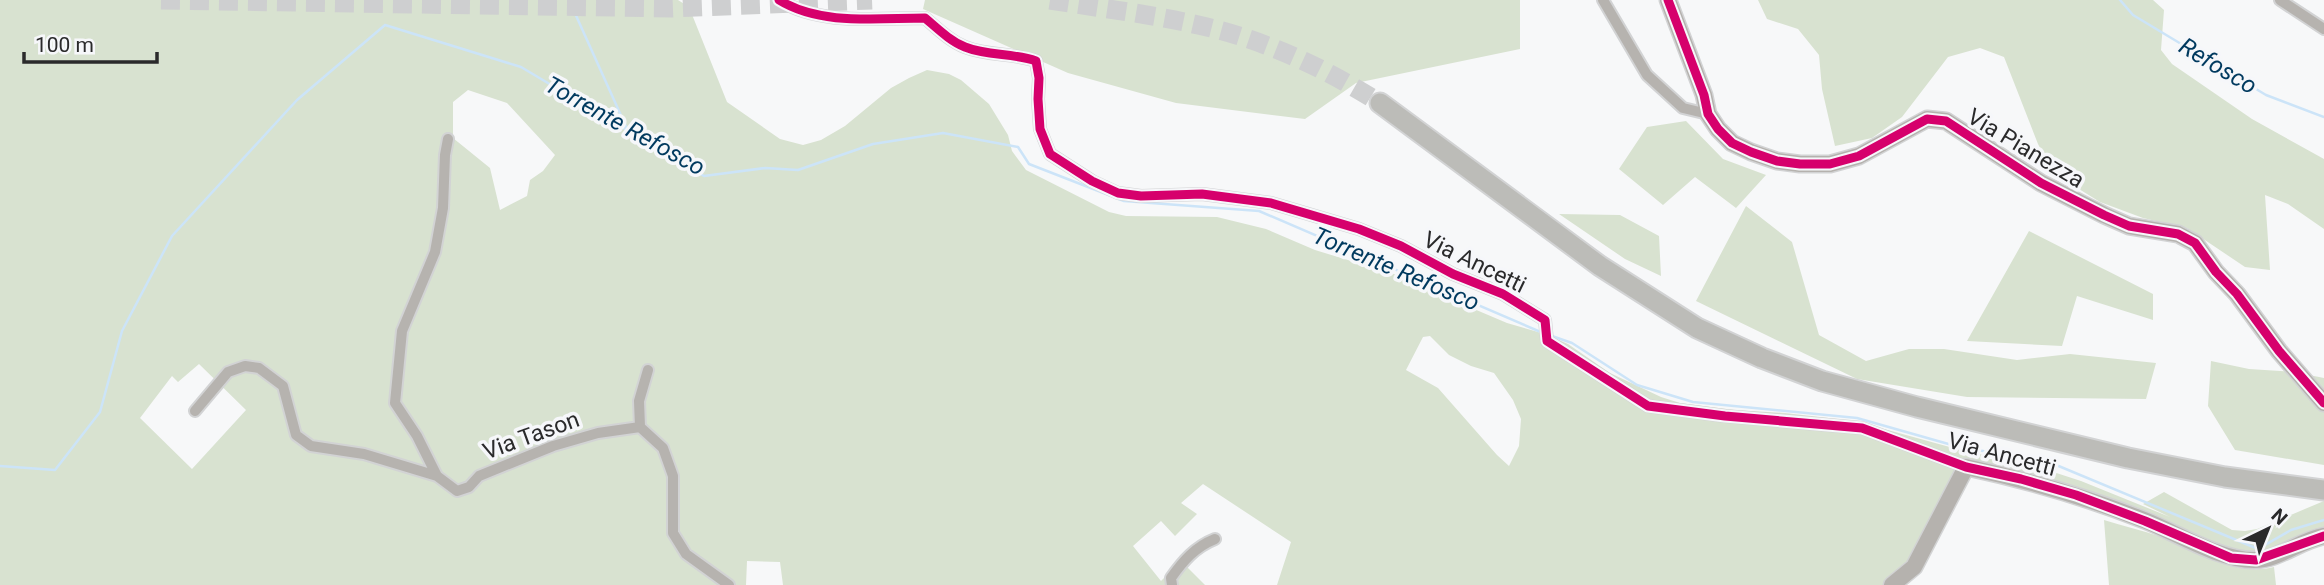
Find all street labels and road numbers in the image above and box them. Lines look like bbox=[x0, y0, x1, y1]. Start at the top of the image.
street label: Via Pianezza bbox=[1963, 103, 2089, 194]
street label: Via Ancetti bbox=[1419, 226, 1531, 299]
street label: Via Tason bbox=[479, 406, 583, 465]
street label: Via Ancetti bbox=[1945, 427, 2059, 482]

